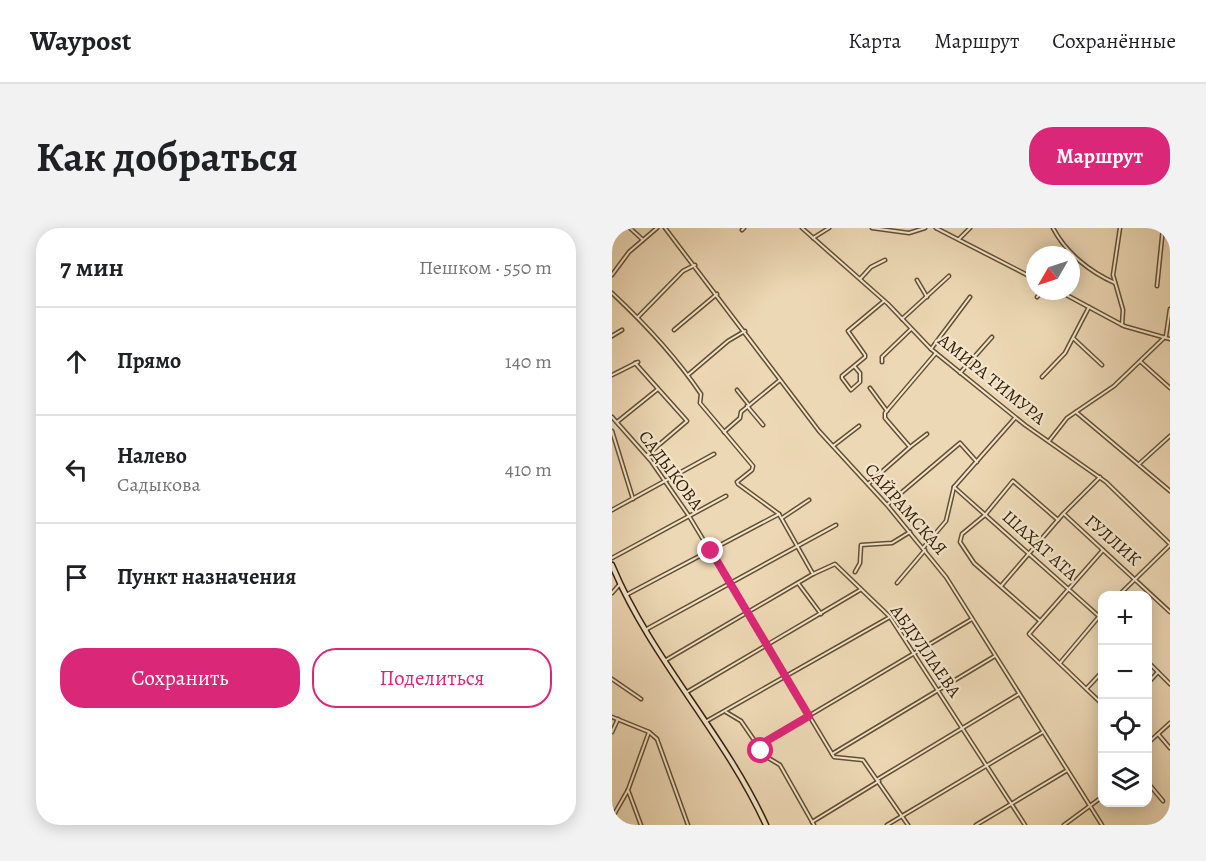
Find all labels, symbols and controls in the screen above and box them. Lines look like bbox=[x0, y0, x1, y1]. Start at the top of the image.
text: Waypost bbox=[30, 22, 131, 60]
text: Карта bbox=[848, 27, 901, 55]
text: Маршрут bbox=[934, 27, 1019, 55]
text: Сохранённые bbox=[1052, 27, 1176, 55]
button: Маршрут bbox=[1029, 127, 1170, 185]
text: Как добраться bbox=[36, 128, 298, 185]
north arrow bbox=[1026, 246, 1080, 300]
text: 7 мин bbox=[60, 250, 124, 285]
text: Пешком · 550 m bbox=[419, 254, 552, 281]
street label: АМИРА ТИМУРА bbox=[932, 328, 1051, 430]
icon: ahead bbox=[60, 345, 93, 378]
text: Прямо bbox=[117, 346, 181, 376]
text: 140 m bbox=[505, 348, 552, 375]
street label: САДЫКОВА bbox=[633, 425, 709, 515]
text: Налево bbox=[117, 441, 187, 471]
icon: left bbox=[60, 453, 93, 486]
text: 410 m bbox=[505, 456, 552, 483]
street label: САЙРАМСКАЯ bbox=[859, 458, 953, 560]
text: Садыкова bbox=[117, 471, 201, 498]
street label: ШАХАТ АТА bbox=[997, 505, 1083, 586]
street label: ГУЛЛИК bbox=[1080, 509, 1147, 571]
route end bbox=[697, 537, 723, 563]
icon: arrive bbox=[60, 561, 93, 594]
text: Пункт назначения bbox=[117, 562, 296, 592]
map controls bbox=[1098, 591, 1152, 807]
button: + bbox=[1098, 591, 1152, 645]
street label: АБДУЛЛАЕВА bbox=[885, 599, 967, 703]
button: − bbox=[1098, 645, 1152, 699]
button: Сохранить bbox=[60, 648, 300, 708]
button: Поделиться bbox=[312, 648, 552, 708]
button: locate bbox=[1098, 699, 1152, 753]
route start bbox=[747, 737, 773, 763]
button: layers bbox=[1098, 753, 1152, 807]

